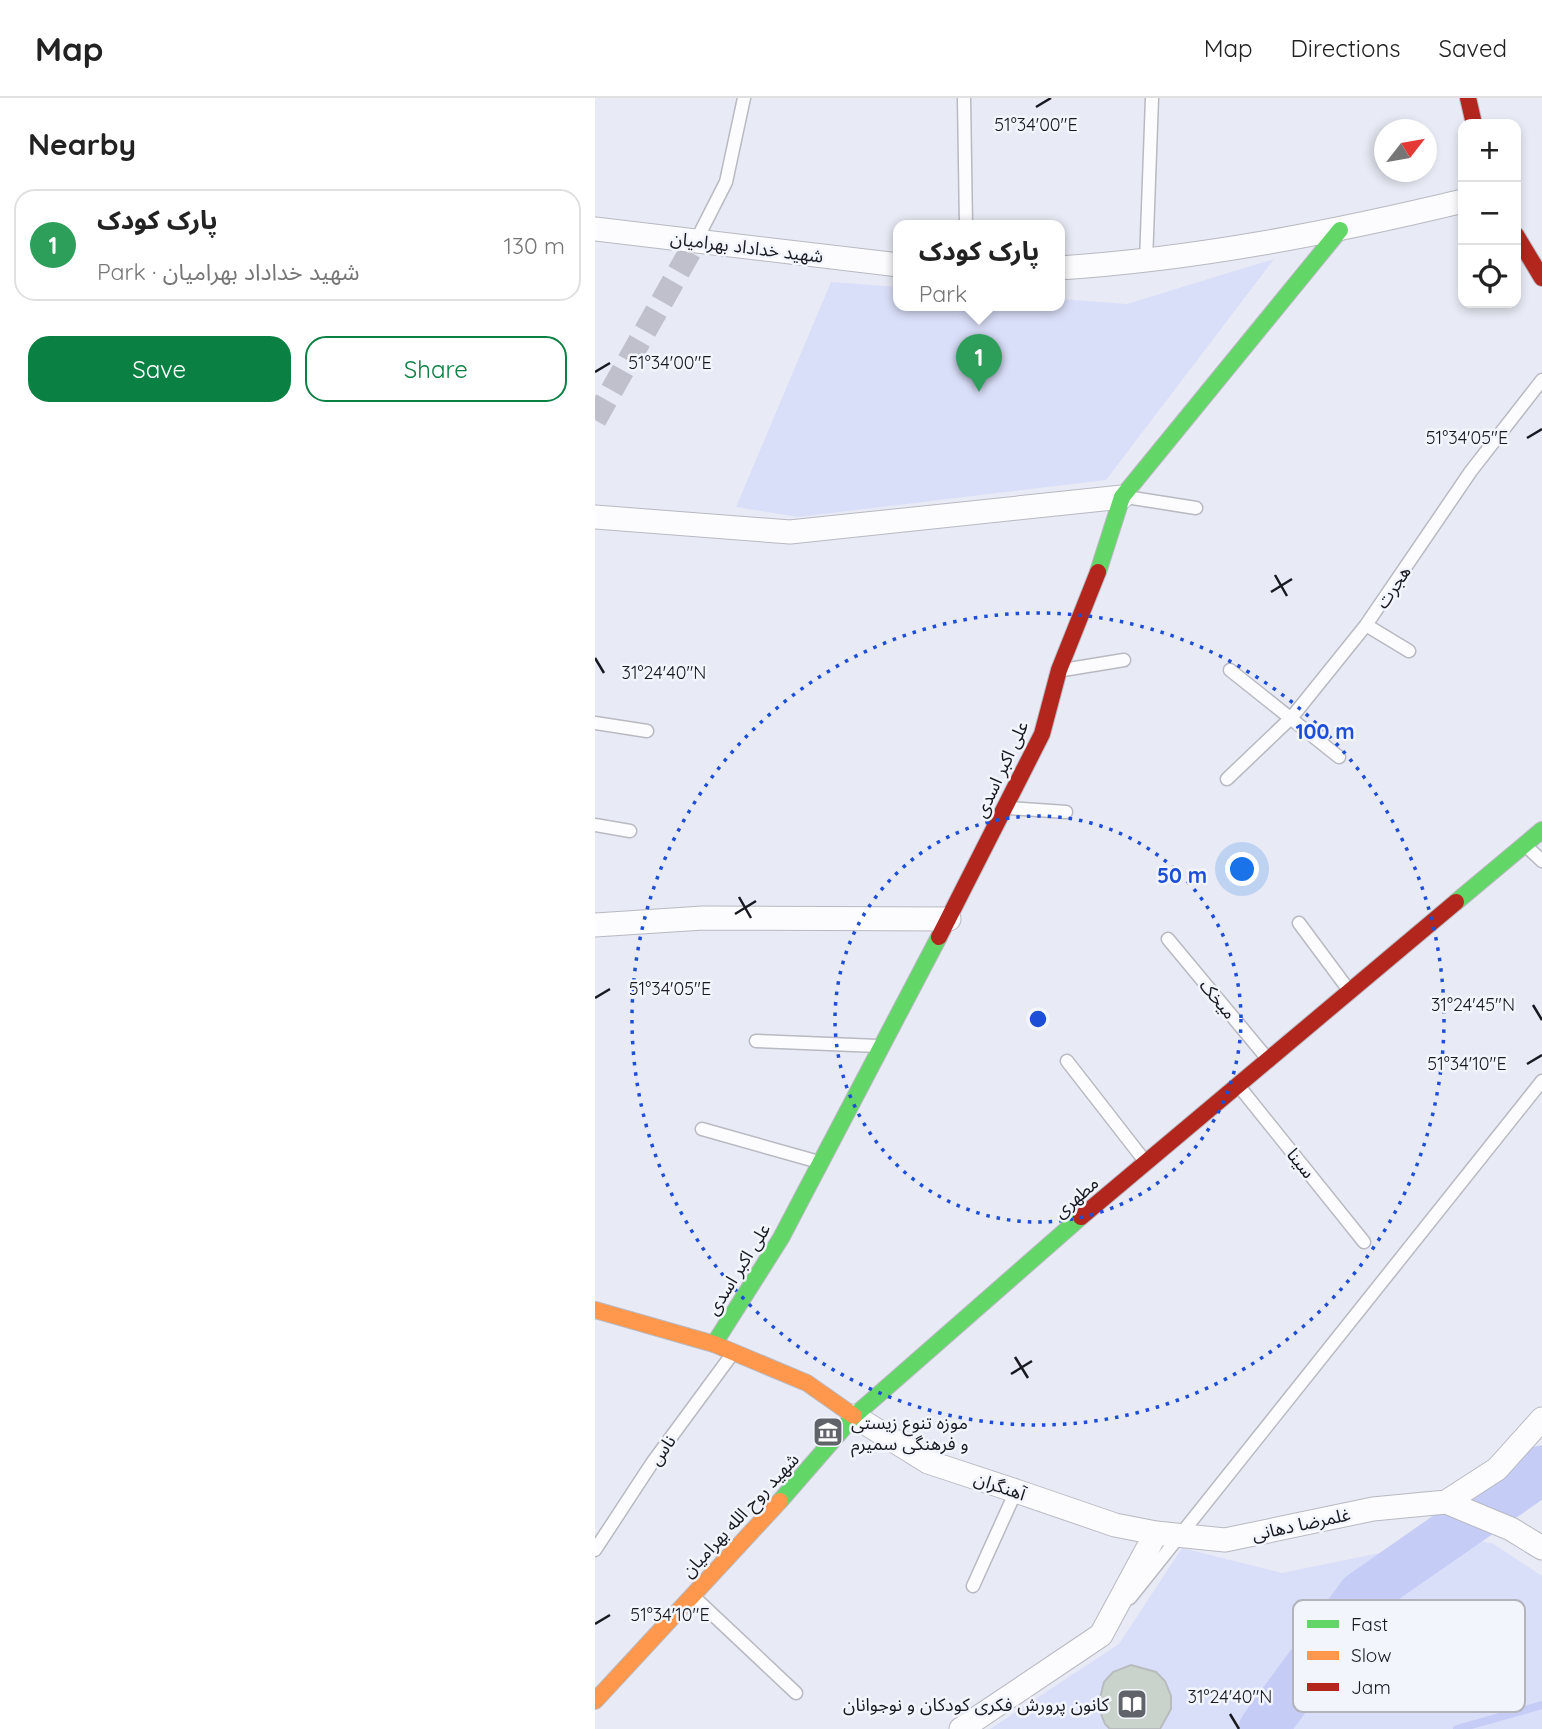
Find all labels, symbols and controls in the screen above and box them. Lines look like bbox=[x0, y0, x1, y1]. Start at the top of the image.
text: Map bbox=[35, 28, 103, 69]
text: Map bbox=[1204, 33, 1253, 63]
text: Directions bbox=[1291, 33, 1401, 63]
text: Saved bbox=[1439, 33, 1507, 63]
text: 51°34'00"E bbox=[994, 113, 1078, 136]
north arrow bbox=[1374, 119, 1437, 182]
map controls bbox=[1458, 119, 1521, 308]
button: + bbox=[1458, 119, 1521, 182]
text: Nearby bbox=[28, 125, 136, 163]
button: − bbox=[1458, 182, 1521, 245]
text: پارک کودک bbox=[97, 203, 218, 236]
popup bbox=[893, 220, 1065, 311]
street label: شهید خداداد بهرامیان bbox=[669, 226, 825, 268]
text: 1 bbox=[49, 231, 57, 260]
text: 130 m bbox=[503, 231, 565, 260]
text: پارک کودک bbox=[919, 234, 1039, 267]
button: locate bbox=[1458, 245, 1521, 308]
text: Park · شهید خداداد بهرامیان bbox=[97, 257, 359, 286]
text: Park bbox=[919, 279, 967, 308]
pin: 1 bbox=[956, 334, 1002, 392]
button: Save bbox=[28, 336, 291, 402]
button: Share bbox=[305, 336, 567, 402]
text: 51°34'00"E bbox=[628, 351, 712, 374]
text: 51°34'05"E bbox=[1426, 426, 1508, 449]
street label: هجرت bbox=[1370, 561, 1416, 613]
text: 31°24'40"N bbox=[622, 661, 706, 684]
street label: علی اکبر اسدی bbox=[969, 717, 1033, 821]
text: 100 m bbox=[1295, 718, 1355, 744]
your location bbox=[1225, 852, 1259, 886]
text: 50 m bbox=[1157, 862, 1207, 888]
street label: میخک bbox=[1195, 974, 1241, 1024]
text: 51°34'05"E bbox=[629, 977, 711, 1000]
text: 31°24'45"N bbox=[1431, 993, 1515, 1016]
centre of rings bbox=[1026, 1007, 1050, 1031]
text: 51°34'10"E bbox=[1427, 1052, 1507, 1075]
street label: سینا bbox=[1282, 1143, 1320, 1183]
street label: مطهری bbox=[1049, 1171, 1103, 1223]
street label: علی اکبر اسدی bbox=[701, 1219, 775, 1319]
place label: موزه تنوع زیستی و فرهنگی سمیرم bbox=[851, 1411, 969, 1458]
museum icon: موزه تنوع زیستی و فرهنگی سمیرم bbox=[811, 1415, 845, 1449]
street label: ناس bbox=[643, 1430, 681, 1470]
street label: شهید روح الله بهرامیان bbox=[676, 1448, 805, 1584]
street label: آهنگران bbox=[971, 1466, 1030, 1506]
street label: غلمرضا دهانی bbox=[1250, 1502, 1352, 1546]
legend bbox=[1293, 1600, 1525, 1712]
text: 51°34'10"E bbox=[630, 1603, 710, 1626]
text: Fast bbox=[1351, 1612, 1388, 1636]
text: Slow bbox=[1351, 1643, 1392, 1667]
text: Jam bbox=[1351, 1675, 1391, 1699]
text: 31°24'40"N bbox=[1188, 1685, 1272, 1708]
library icon: کانون پرورش فکری کودکان و نوجوانان bbox=[1115, 1687, 1149, 1721]
place label: کانون پرورش فکری کودکان و نوجوانان bbox=[843, 1693, 1110, 1716]

